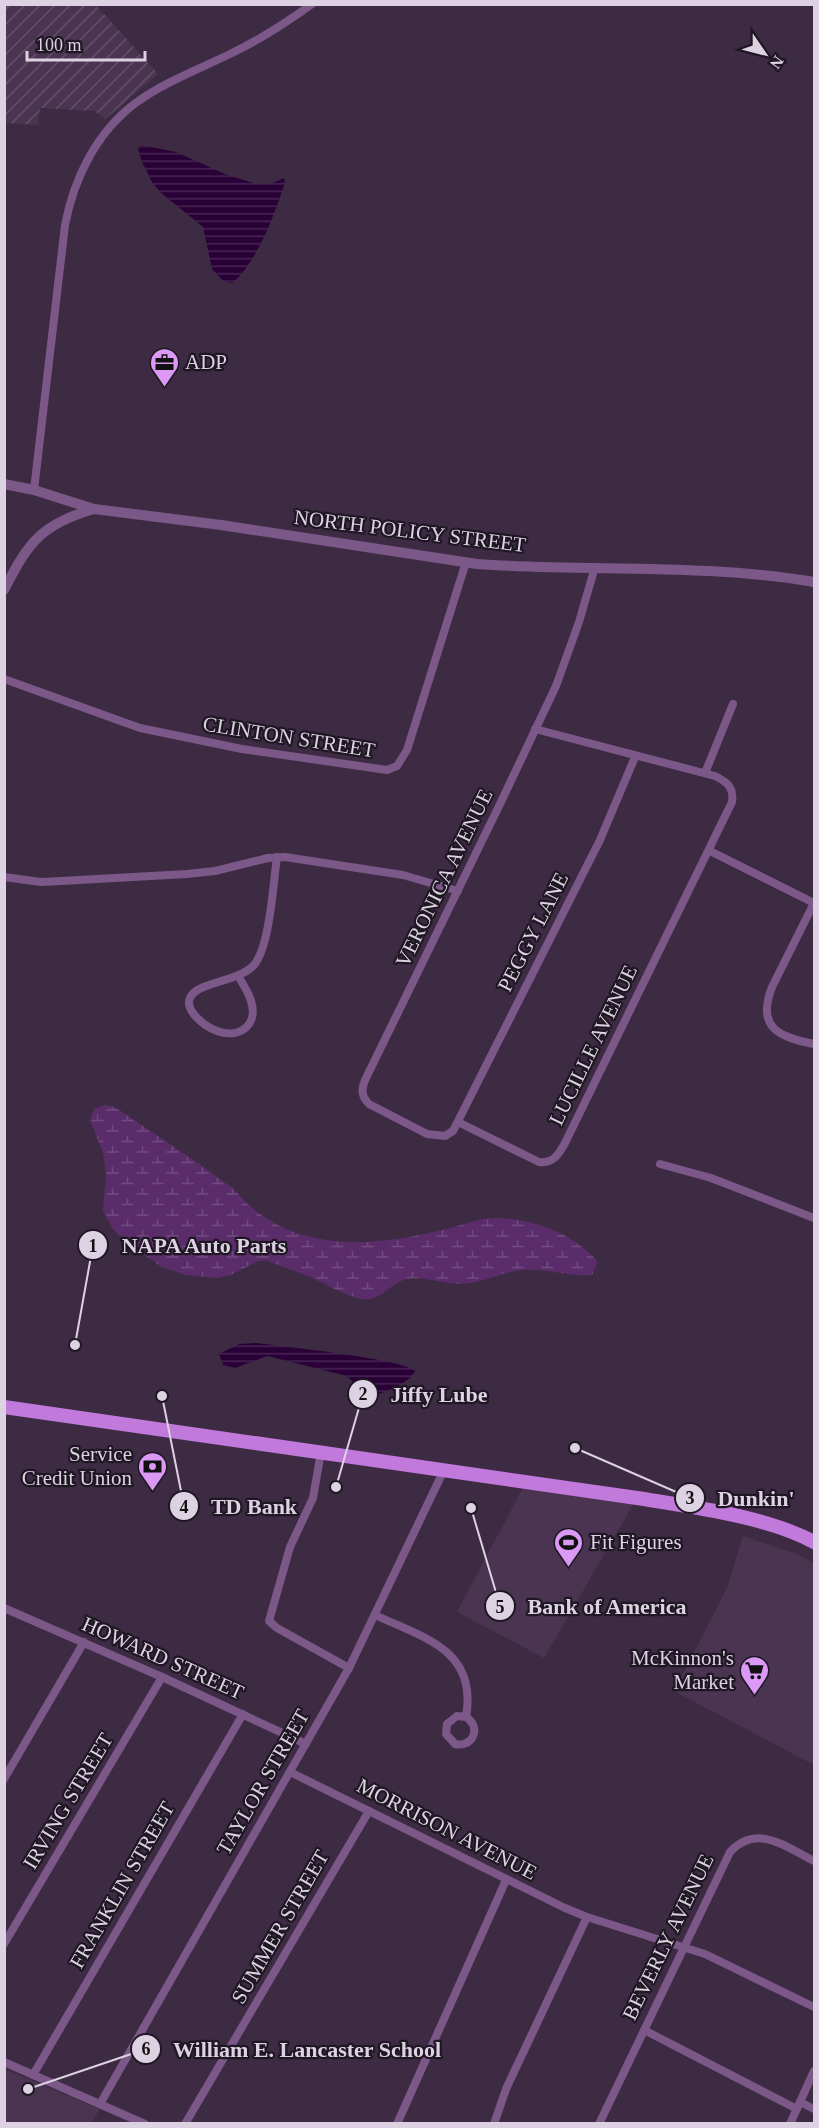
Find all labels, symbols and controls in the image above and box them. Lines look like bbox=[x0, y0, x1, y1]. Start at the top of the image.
scale bar bbox=[27, 24, 146, 62]
north arrow bbox=[735, 24, 795, 84]
text: 100 m bbox=[36, 35, 82, 55]
text: N bbox=[766, 53, 787, 72]
office icon: ADP bbox=[148, 346, 180, 388]
place label: ADP bbox=[185, 350, 227, 374]
street label: NORTH POLICY STREET bbox=[293, 505, 528, 557]
street label: CLINTON STREET bbox=[201, 712, 377, 762]
street label: VERONICA AVENUE bbox=[390, 785, 498, 971]
street label: PEGGY LANE bbox=[493, 868, 573, 996]
street label: LUCILLE AVENUE bbox=[544, 961, 642, 1129]
callout: NAPA Auto Parts bbox=[78, 1225, 299, 1265]
text: NAPA Auto Parts bbox=[122, 1233, 287, 1258]
text: 1 bbox=[89, 1236, 98, 1256]
callout: Jiffy Lube bbox=[348, 1374, 499, 1414]
text: Jiffy Lube bbox=[390, 1382, 488, 1407]
text: 2 bbox=[359, 1384, 368, 1404]
place label: Service Credit Union bbox=[22, 1442, 132, 1490]
bank icon: Service Credit Union bbox=[137, 1450, 169, 1492]
callout: Dunkin' bbox=[675, 1478, 806, 1518]
callout: TD Bank bbox=[169, 1486, 309, 1526]
text: Dunkin' bbox=[717, 1486, 795, 1511]
text: 3 bbox=[686, 1488, 695, 1508]
text: TD Bank bbox=[211, 1494, 298, 1519]
text: 4 bbox=[180, 1497, 189, 1517]
sports icon: Fit Figures bbox=[553, 1526, 585, 1568]
place label: Fit Figures bbox=[590, 1530, 682, 1554]
callout: Bank of America bbox=[485, 1586, 699, 1626]
text: Bank of America bbox=[528, 1594, 686, 1619]
text: 5 bbox=[496, 1597, 505, 1617]
street label: HOWARD STREET bbox=[78, 1612, 248, 1704]
place label: McKinnon's Market bbox=[631, 1646, 734, 1694]
supermarket icon: McKinnon's Market bbox=[739, 1654, 771, 1696]
street label: TAYLOR STREET bbox=[212, 1705, 314, 1859]
street label: IRVING STREET bbox=[18, 1729, 118, 1873]
street label: MORRISON AVENUE bbox=[353, 1773, 541, 1885]
street label: FRANKLIN STREET bbox=[65, 1797, 180, 1973]
street label: SUMMER STREET bbox=[226, 1846, 334, 2008]
street label: BEVERLY AVENUE bbox=[617, 1850, 719, 2024]
callout: William E. Lancaster School bbox=[131, 2029, 453, 2069]
text: William E. Lancaster School bbox=[173, 2037, 441, 2062]
text: 6 bbox=[142, 2039, 151, 2059]

